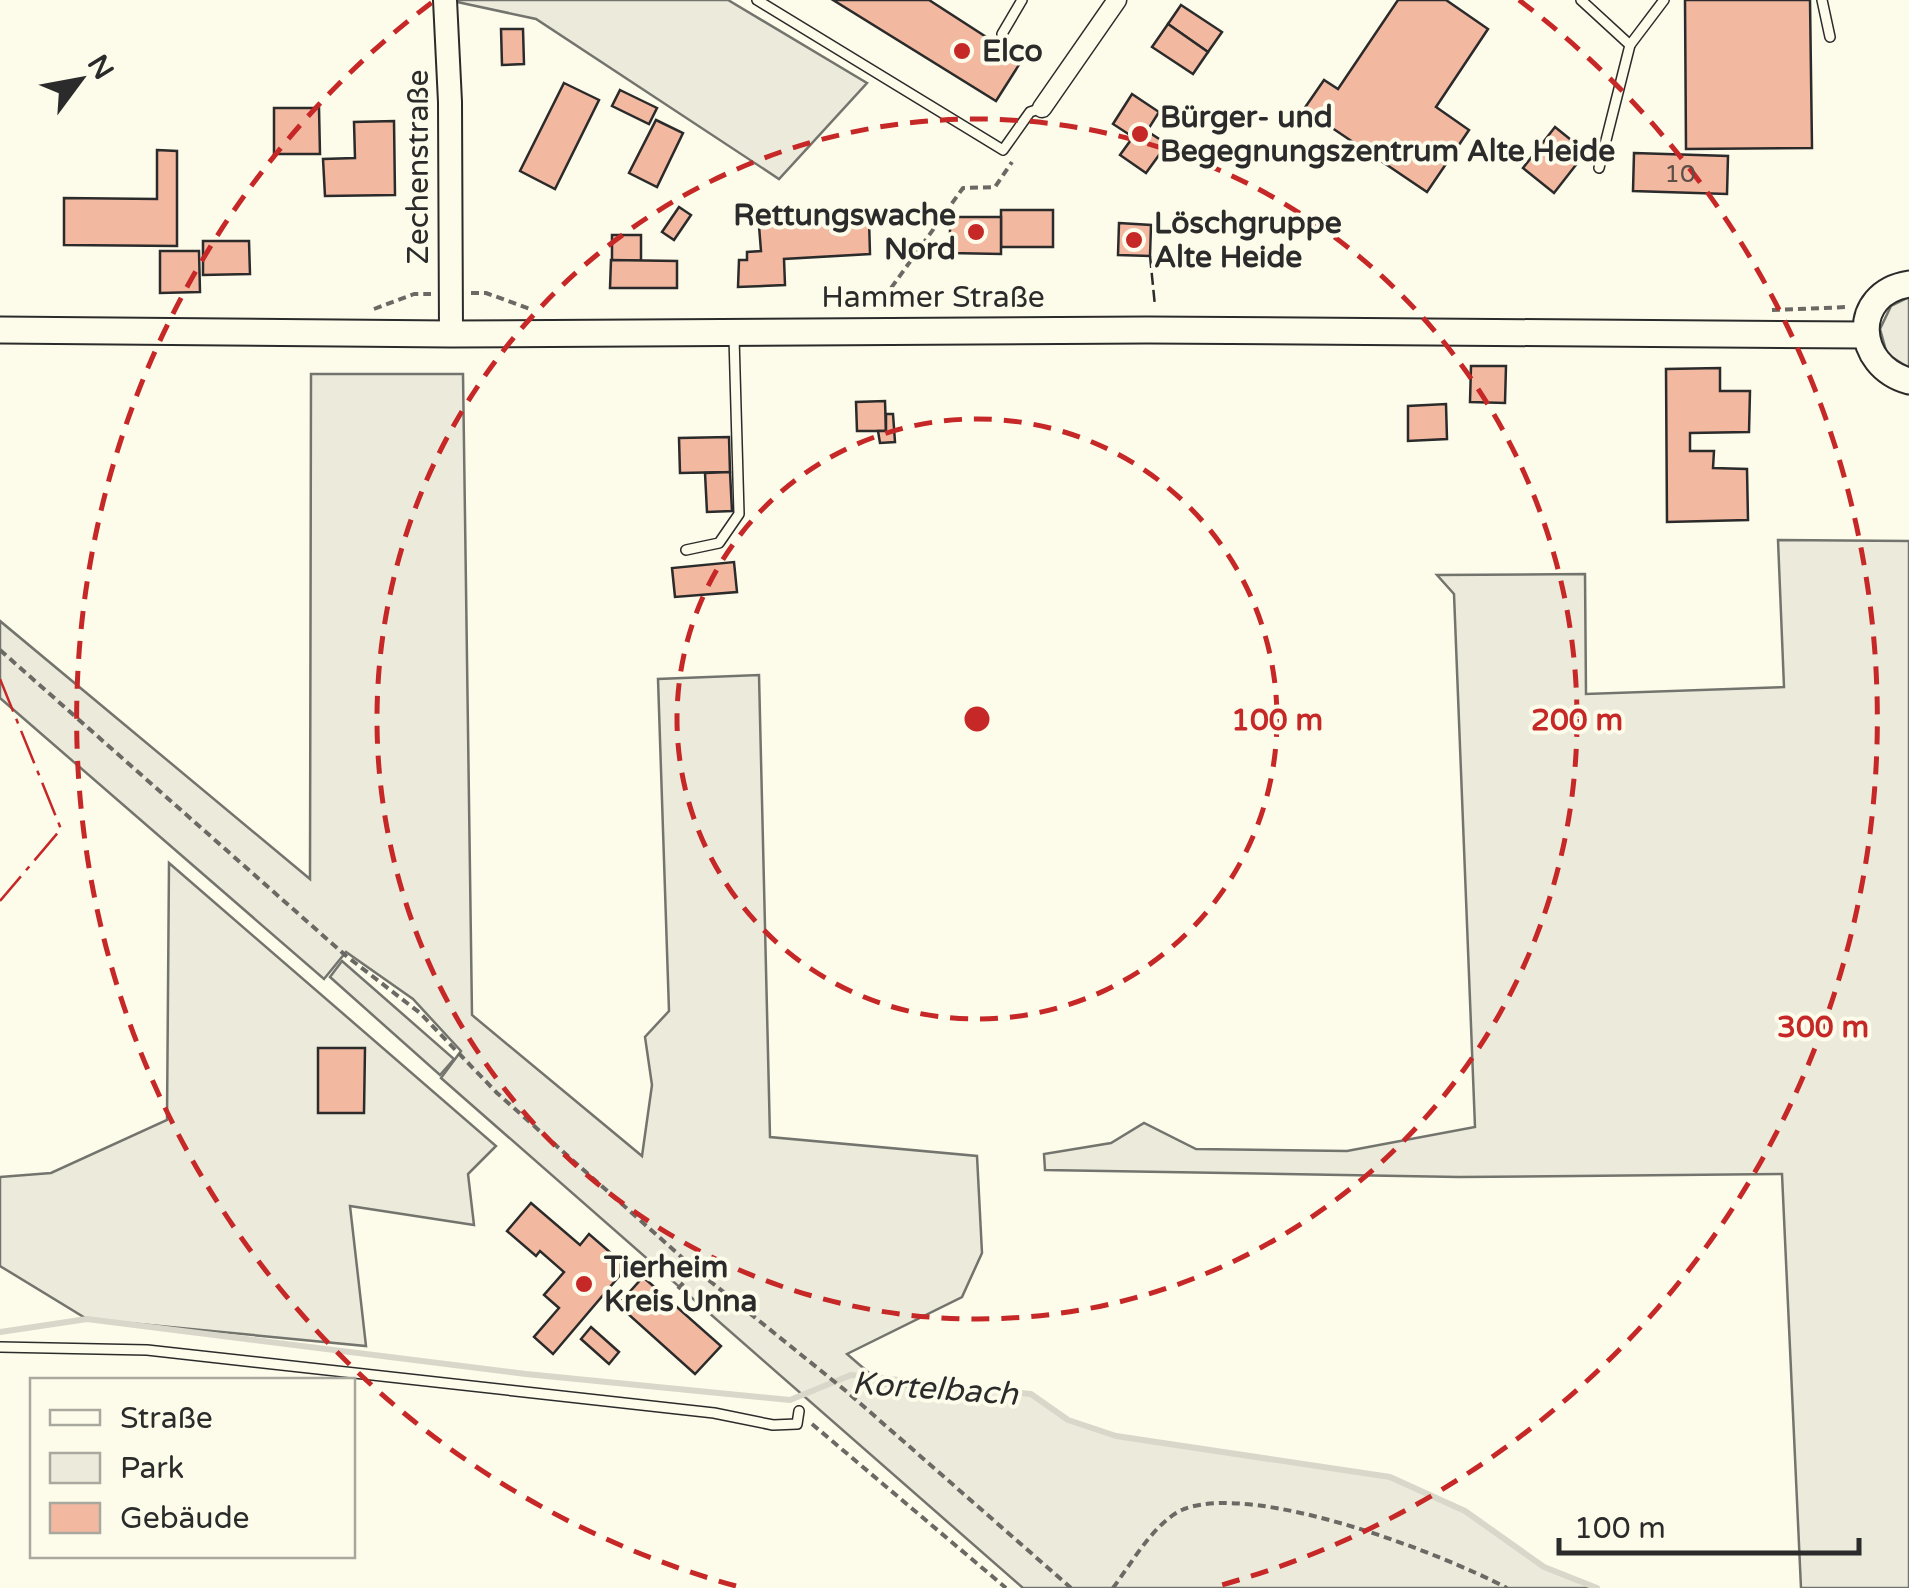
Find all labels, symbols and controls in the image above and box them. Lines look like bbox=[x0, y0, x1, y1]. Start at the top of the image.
north arrow bbox=[30, 30, 130, 130]
place label: Elco bbox=[982, 33, 1043, 70]
marker: Elco bbox=[951, 40, 973, 62]
text: N bbox=[80, 49, 121, 86]
street label: Zechenstraße bbox=[400, 70, 437, 264]
place label: Bürger- und Begegnungszentrum Alte Heide bbox=[1160, 99, 1615, 170]
marker: Bürger- und Begegnungszentrum Alte Heide bbox=[1129, 123, 1151, 145]
house number: 10 bbox=[1664, 159, 1696, 189]
place label: Rettungswache Nord bbox=[733, 197, 956, 268]
place label: Löschgruppe Alte Heide bbox=[1154, 205, 1342, 276]
marker: Rettungswache Nord bbox=[965, 221, 987, 243]
marker: Löschgruppe Alte Heide bbox=[1123, 229, 1145, 251]
street label: Hammer Straße bbox=[821, 279, 1045, 316]
centre of rings bbox=[959, 701, 995, 737]
text: 100 m bbox=[1231, 702, 1323, 739]
text: 200 m bbox=[1531, 702, 1623, 739]
text: 300 m bbox=[1777, 1009, 1869, 1046]
place label: Tierheim Kreis Unna bbox=[603, 1249, 757, 1320]
marker: Tierheim Kreis Unna bbox=[573, 1273, 595, 1295]
water label: Kortelbach bbox=[851, 1364, 1021, 1414]
legend bbox=[30, 1378, 355, 1558]
text: Straße bbox=[120, 1400, 213, 1437]
text: Park bbox=[120, 1450, 184, 1487]
scale bar bbox=[1559, 1493, 1859, 1555]
text: Gebäude bbox=[120, 1500, 250, 1537]
text: 100 m bbox=[1574, 1510, 1666, 1547]

